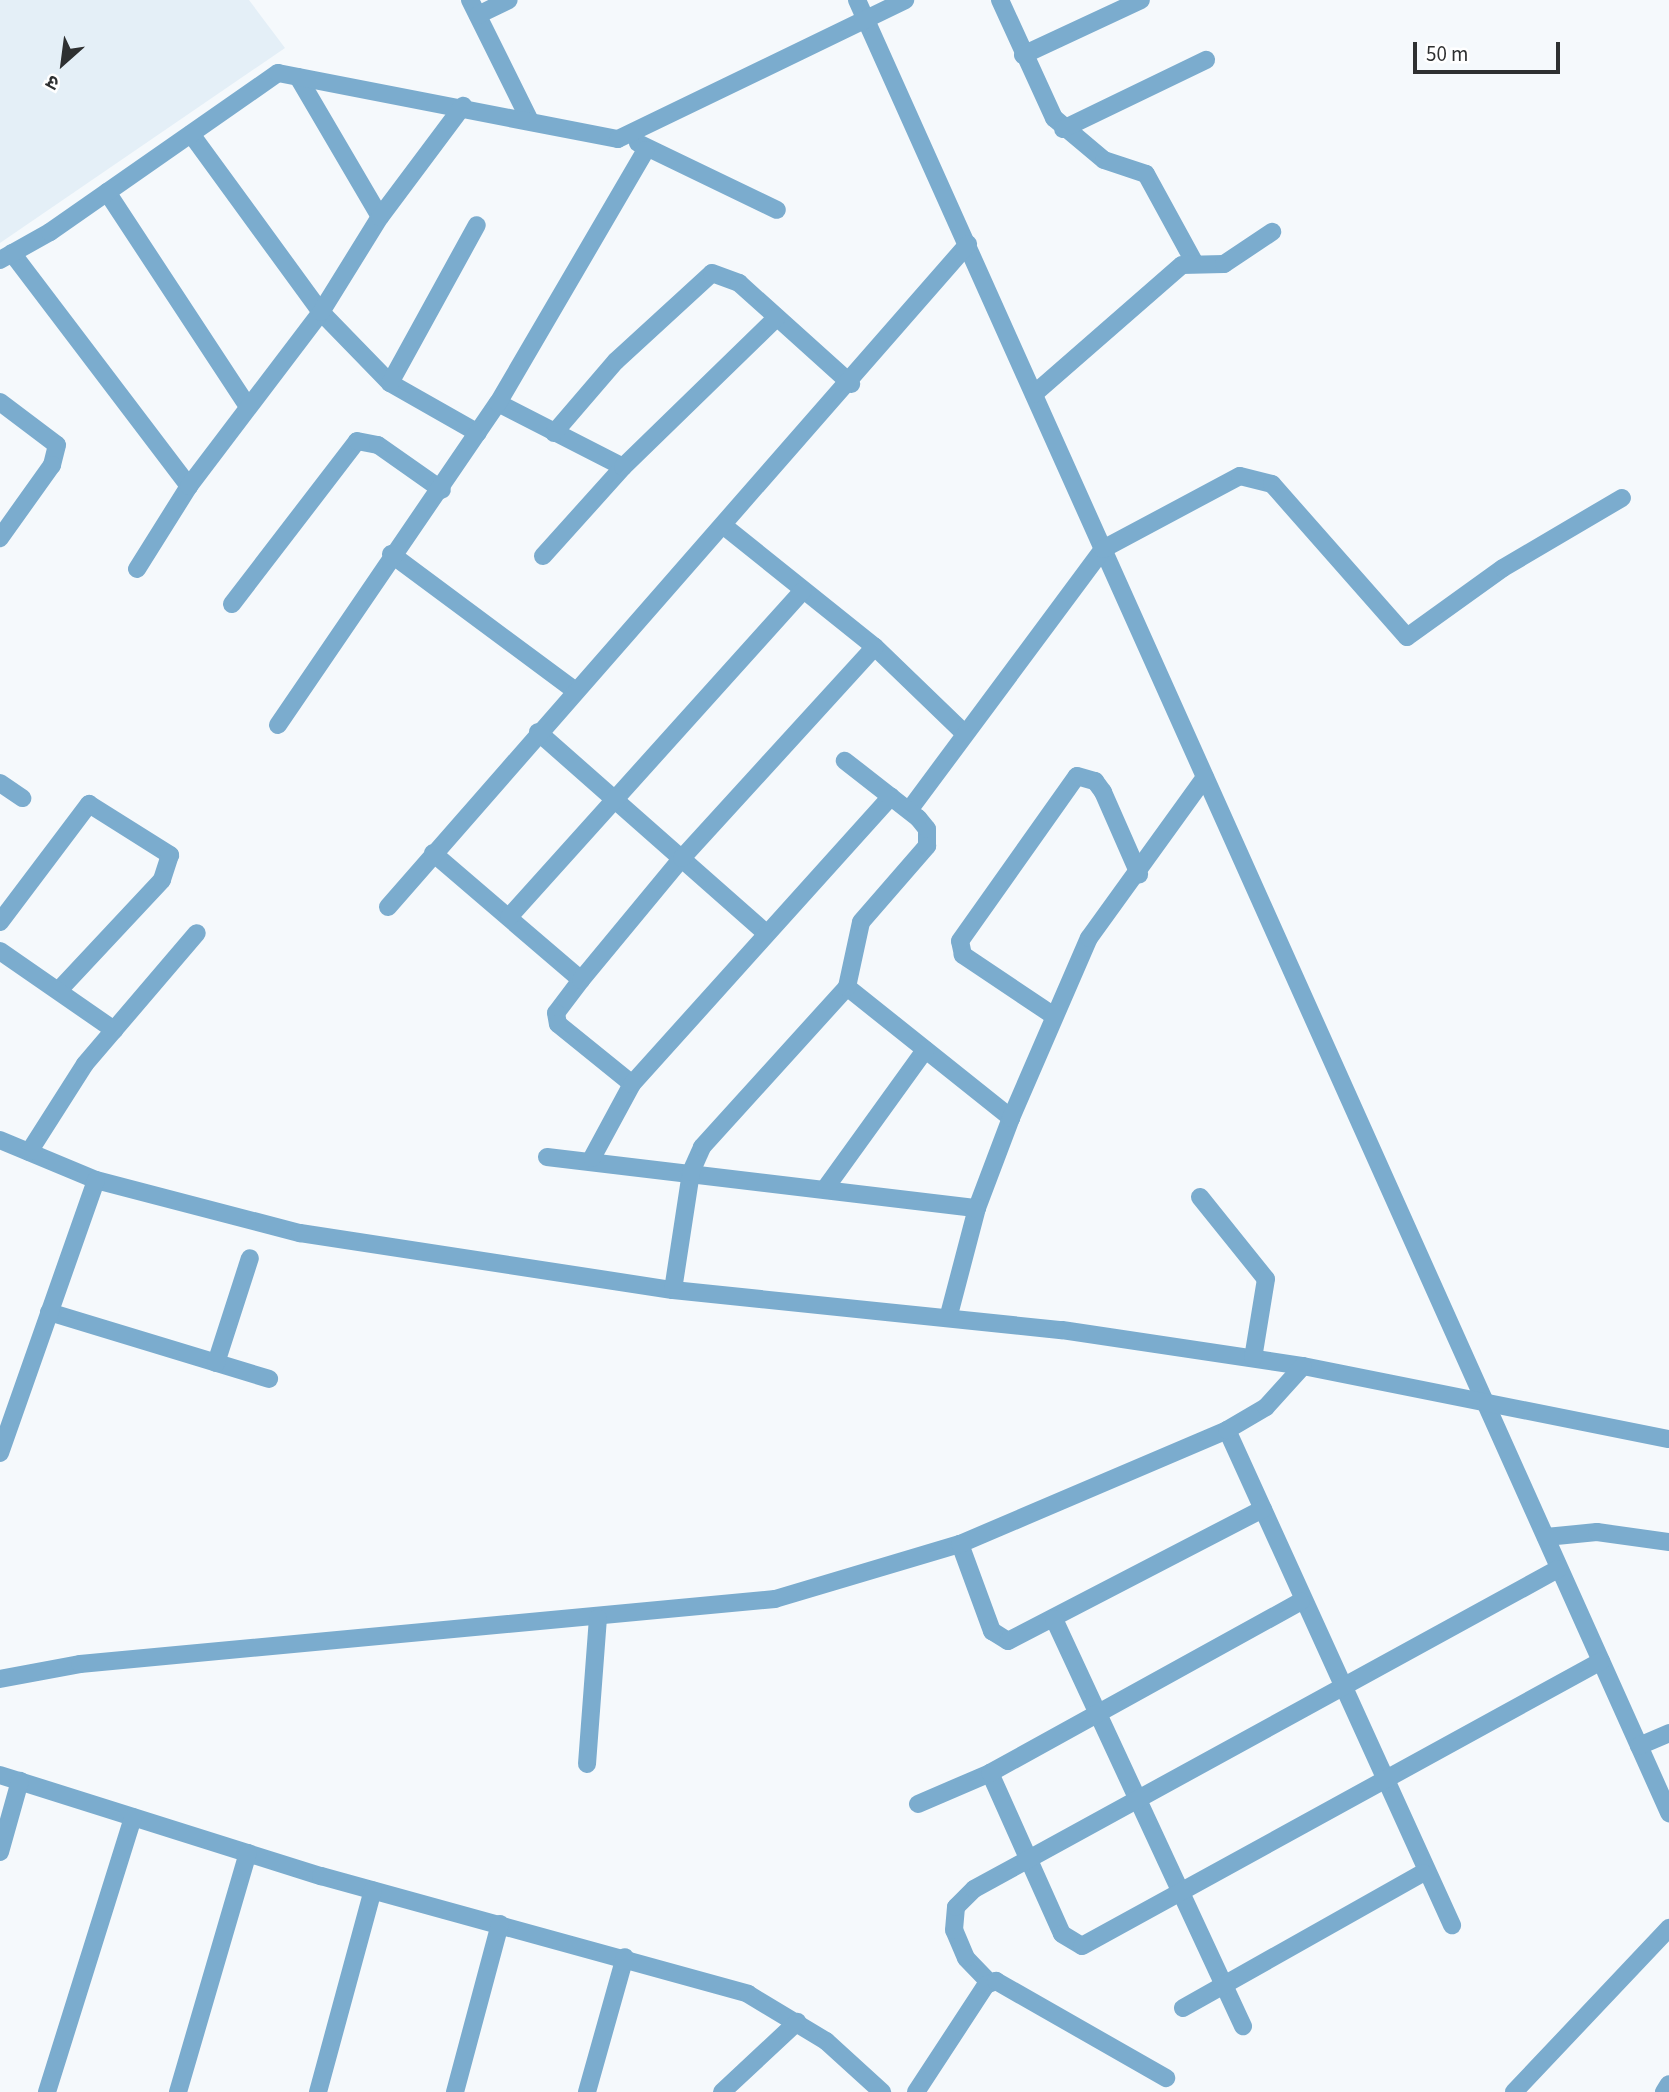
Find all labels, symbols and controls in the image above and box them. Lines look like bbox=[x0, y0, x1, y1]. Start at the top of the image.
north arrow bbox=[28, 28, 98, 98]
scale bar bbox=[1417, 28, 1564, 72]
text: 50 m bbox=[1426, 39, 1468, 69]
text: उ bbox=[42, 67, 64, 97]

